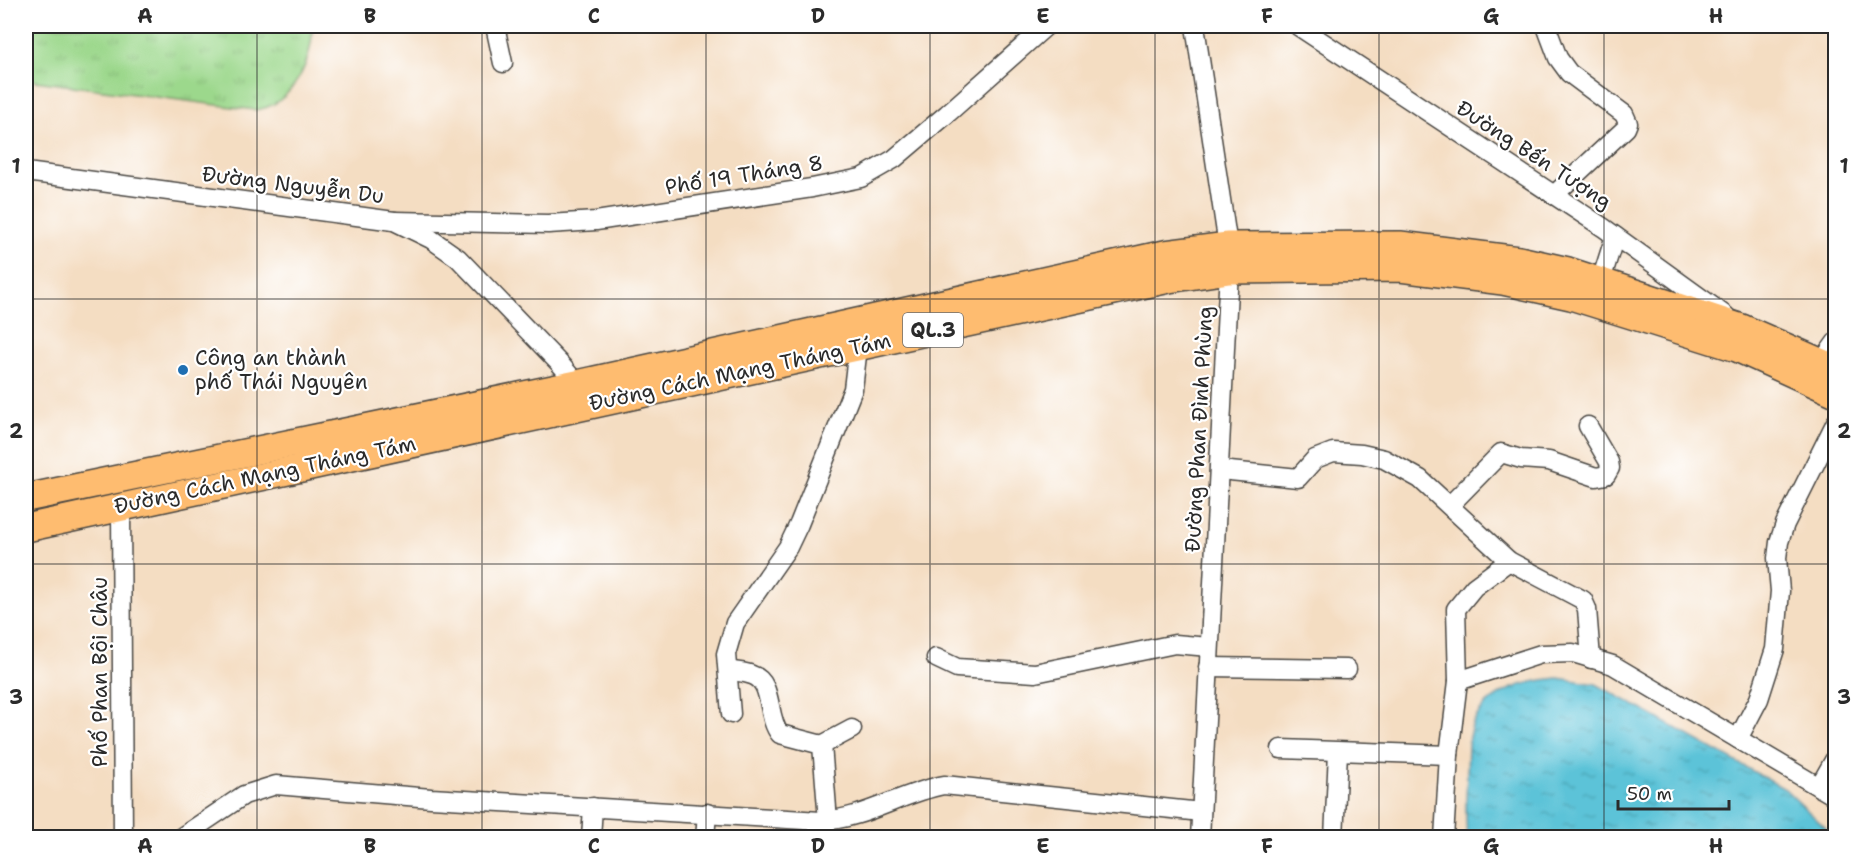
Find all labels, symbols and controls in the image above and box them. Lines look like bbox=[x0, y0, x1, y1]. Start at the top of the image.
text: A bbox=[137, 3, 153, 29]
text: B bbox=[364, 3, 376, 29]
text: C bbox=[588, 3, 600, 29]
text: D bbox=[811, 3, 825, 29]
text: E bbox=[1036, 3, 1050, 29]
text: F bbox=[1261, 3, 1273, 29]
text: G bbox=[1483, 3, 1499, 29]
text: H bbox=[1709, 3, 1723, 29]
street label: Đường Bến Tượng bbox=[1451, 94, 1617, 216]
street label: Phố 19 Tháng 8 bbox=[663, 149, 825, 201]
text: 1 bbox=[11, 153, 21, 179]
text: 1 bbox=[1839, 153, 1849, 179]
street label: Đường Nguyễn Du bbox=[200, 160, 386, 210]
street label: Đường Phan Đình Phùng bbox=[1179, 305, 1219, 553]
road number: QL.3 bbox=[903, 313, 963, 347]
street label: Đường Cách Mạng Tháng Tám bbox=[587, 326, 893, 418]
place label: Công an thành phố Thái Nguyên bbox=[195, 344, 368, 396]
marker: Công an thành phố Thái Nguyên bbox=[176, 363, 190, 377]
text: 2 bbox=[9, 418, 23, 444]
text: 2 bbox=[1837, 418, 1851, 444]
street label: Đường Cách Mạng Tháng Tám bbox=[112, 429, 418, 521]
street label: Phố Phan Bội Châu bbox=[86, 577, 114, 767]
text: 3 bbox=[9, 684, 23, 710]
text: 3 bbox=[1837, 684, 1851, 710]
scale bar bbox=[1618, 773, 1729, 811]
text: 50 m bbox=[1627, 782, 1672, 806]
text: A bbox=[137, 833, 153, 859]
text: B bbox=[364, 833, 376, 859]
text: C bbox=[588, 833, 600, 859]
text: D bbox=[811, 833, 825, 859]
text: E bbox=[1036, 833, 1050, 859]
text: F bbox=[1261, 833, 1273, 859]
text: G bbox=[1483, 833, 1499, 859]
text: H bbox=[1709, 833, 1723, 859]

